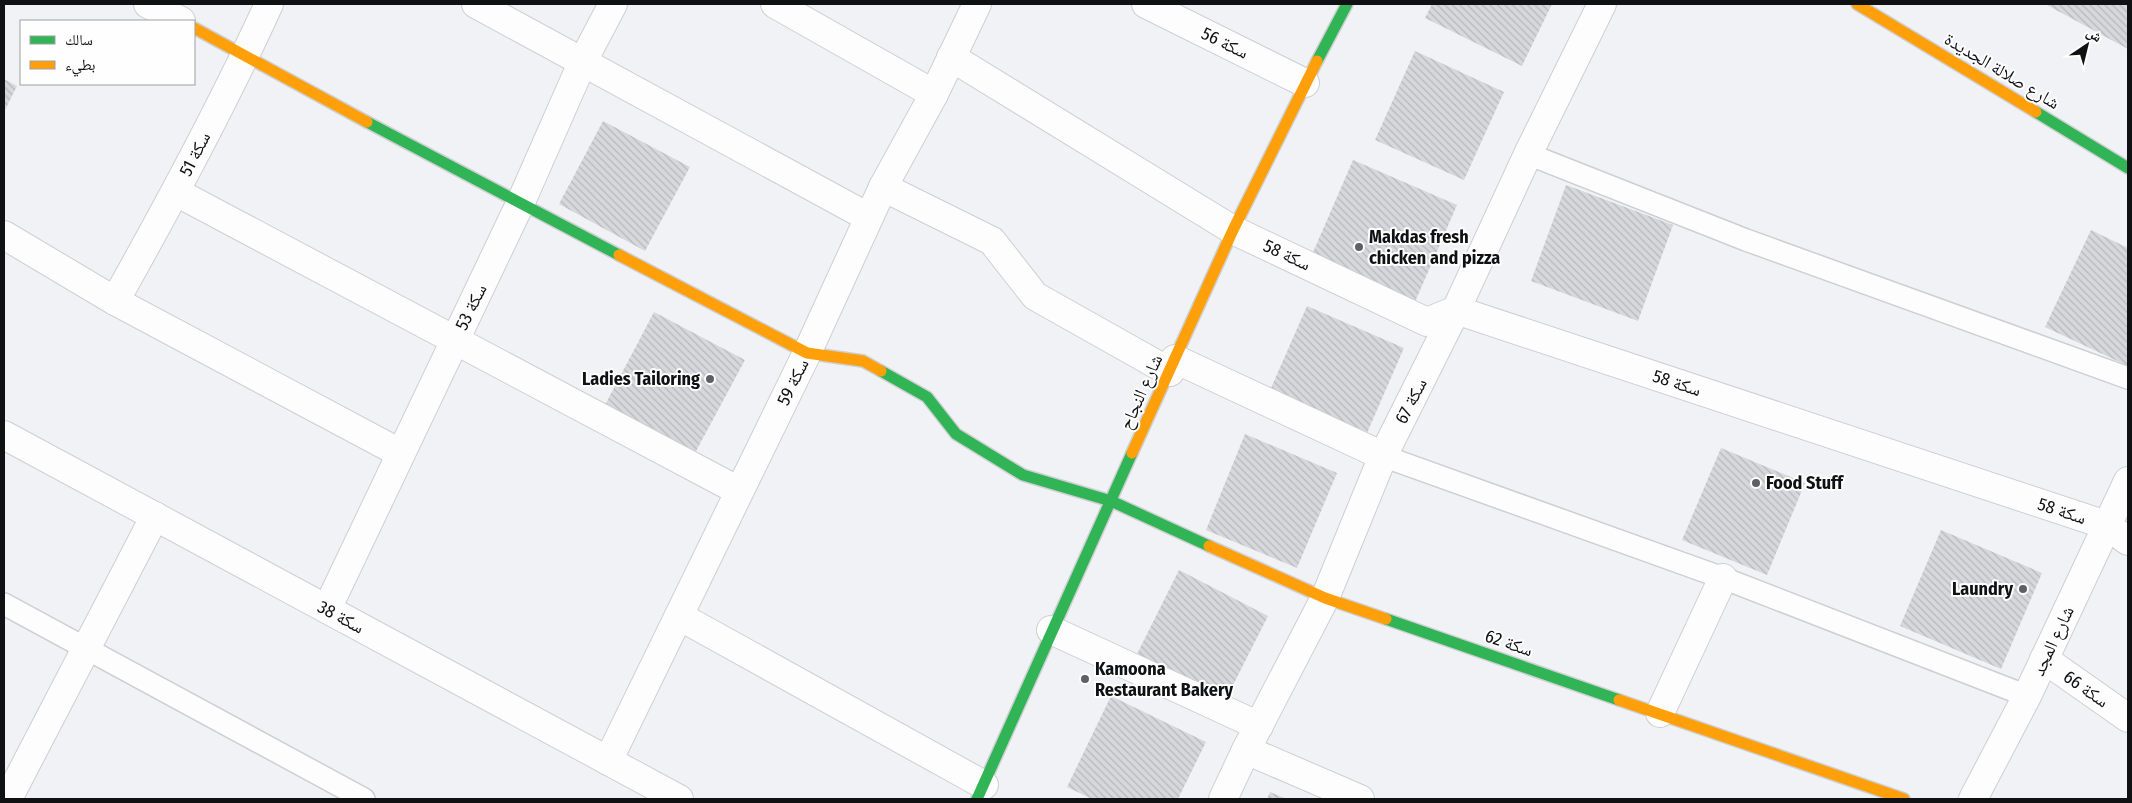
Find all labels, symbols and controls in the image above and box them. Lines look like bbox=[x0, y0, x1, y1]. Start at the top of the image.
legend bbox=[20, 20, 195, 85]
north arrow bbox=[2062, 20, 2112, 70]
street label: سكة 56 bbox=[1198, 22, 1252, 64]
text: ش bbox=[2083, 24, 2105, 46]
street label: شارع صلالة الجديدة bbox=[1940, 28, 2064, 114]
text: سالك bbox=[65, 31, 93, 49]
text: بطيء bbox=[65, 56, 95, 77]
street label: سكة 51 bbox=[175, 128, 215, 180]
place label: Makdas fresh chicken and pizza bbox=[1369, 226, 1500, 269]
street label: سكة 58 bbox=[1260, 235, 1314, 275]
marker: Makdas fresh chicken and pizza bbox=[1353, 241, 1365, 253]
street label: سكة 53 bbox=[450, 280, 492, 334]
street label: شارع النجاح bbox=[1115, 351, 1168, 433]
street label: سكة 59 bbox=[772, 355, 814, 409]
street label: سكة 58 bbox=[1650, 365, 1704, 401]
place label: Ladies Tailoring bbox=[582, 368, 700, 390]
marker: Ladies Tailoring bbox=[704, 373, 716, 385]
street label: سكة 67 bbox=[1390, 374, 1432, 428]
place label: Food Stuff bbox=[1766, 472, 1845, 494]
marker: Food Stuff bbox=[1750, 477, 1762, 489]
street label: سكة 58 bbox=[2035, 493, 2089, 529]
place label: Laundry bbox=[1952, 578, 2013, 600]
marker: Laundry bbox=[2017, 583, 2029, 595]
street label: سكة 38 bbox=[314, 596, 368, 638]
street label: شارع المجد bbox=[2027, 603, 2079, 679]
street label: سكة 62 bbox=[1482, 625, 1536, 661]
place label: Kamoona Restaurant Bakery bbox=[1095, 658, 1233, 701]
street label: سكة 66 bbox=[2059, 666, 2113, 712]
marker: Kamoona Restaurant Bakery bbox=[1079, 673, 1091, 685]

